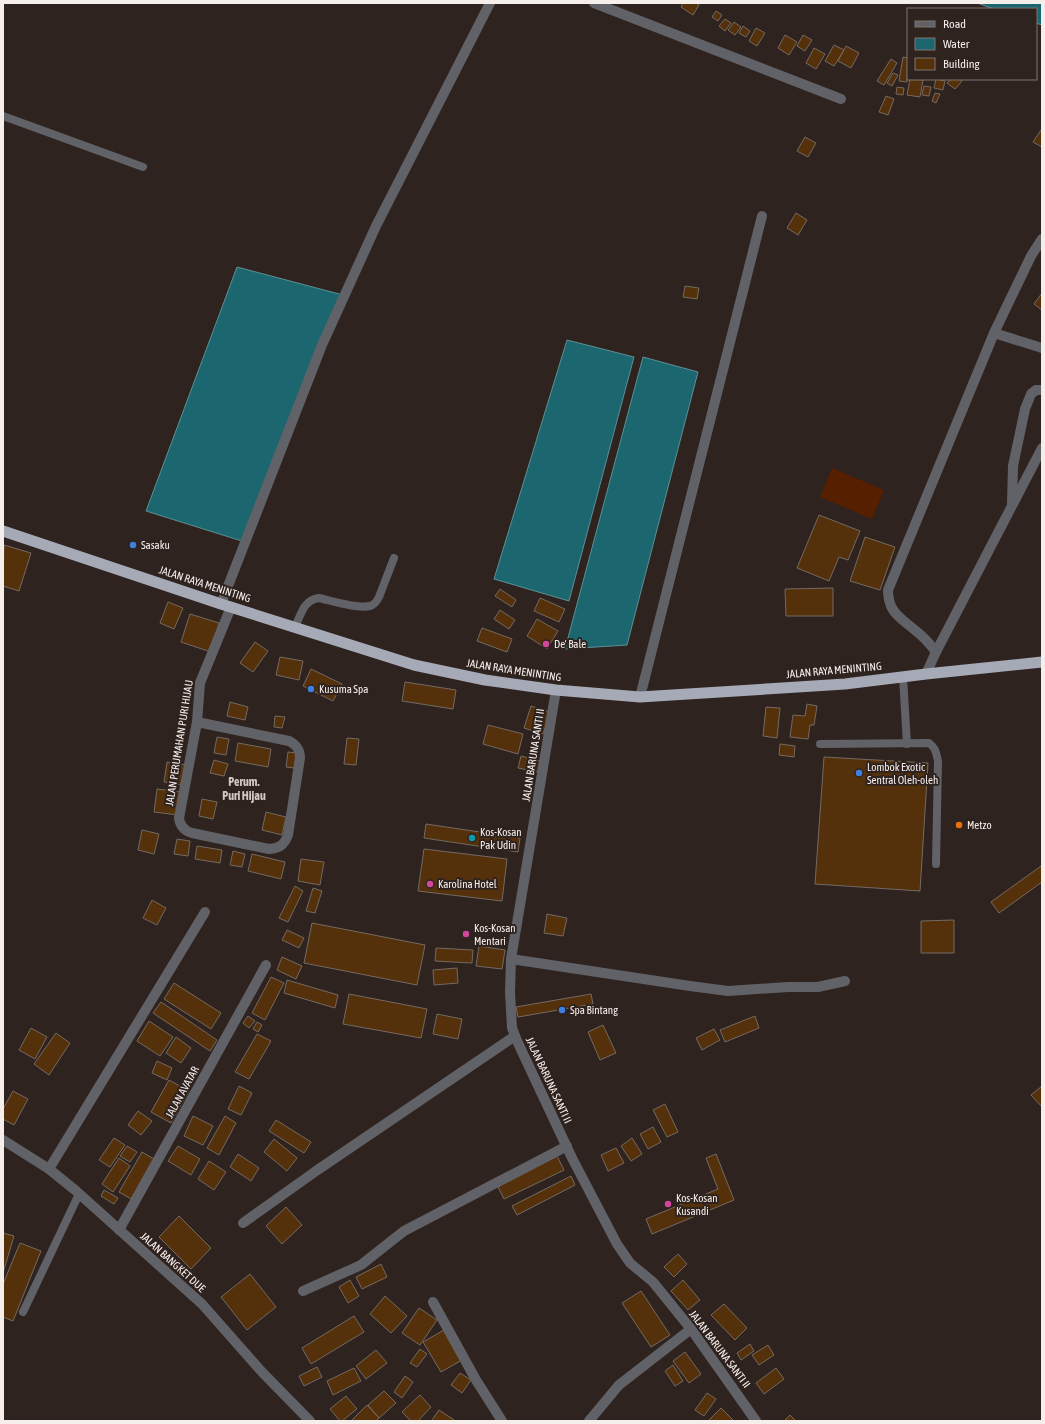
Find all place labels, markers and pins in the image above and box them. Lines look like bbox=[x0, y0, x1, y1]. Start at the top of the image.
place label: Sasaku bbox=[141, 539, 170, 551]
marker: Sasaku bbox=[128, 540, 138, 550]
place label: De' Bale bbox=[554, 638, 586, 650]
marker: De' Bale bbox=[541, 639, 551, 649]
place label: Kusuma Spa bbox=[319, 683, 368, 695]
marker: Kusuma Spa bbox=[306, 684, 316, 694]
place label: Lombok Exotic Sentral Oleh-oleh bbox=[867, 761, 938, 786]
marker: Lombok Exotic Sentral Oleh-oleh bbox=[854, 768, 864, 778]
place label: Metzo bbox=[967, 819, 992, 831]
marker: Metzo bbox=[954, 820, 964, 830]
place label: Kos-Kosan Pak Udin bbox=[480, 826, 522, 851]
marker: Kos-Kosan Pak Udin bbox=[467, 833, 477, 843]
place label: Karolina Hotel bbox=[438, 878, 497, 890]
marker: Karolina Hotel bbox=[425, 879, 435, 889]
place label: Kos-Kosan Mentari bbox=[474, 922, 516, 947]
marker: Kos-Kosan Mentari bbox=[461, 929, 471, 939]
place label: Spa Bintang bbox=[570, 1004, 618, 1016]
marker: Spa Bintang bbox=[557, 1005, 567, 1015]
place label: Kos-Kosan Kusandi bbox=[676, 1192, 718, 1217]
marker: Kos-Kosan Kusandi bbox=[663, 1199, 673, 1209]

